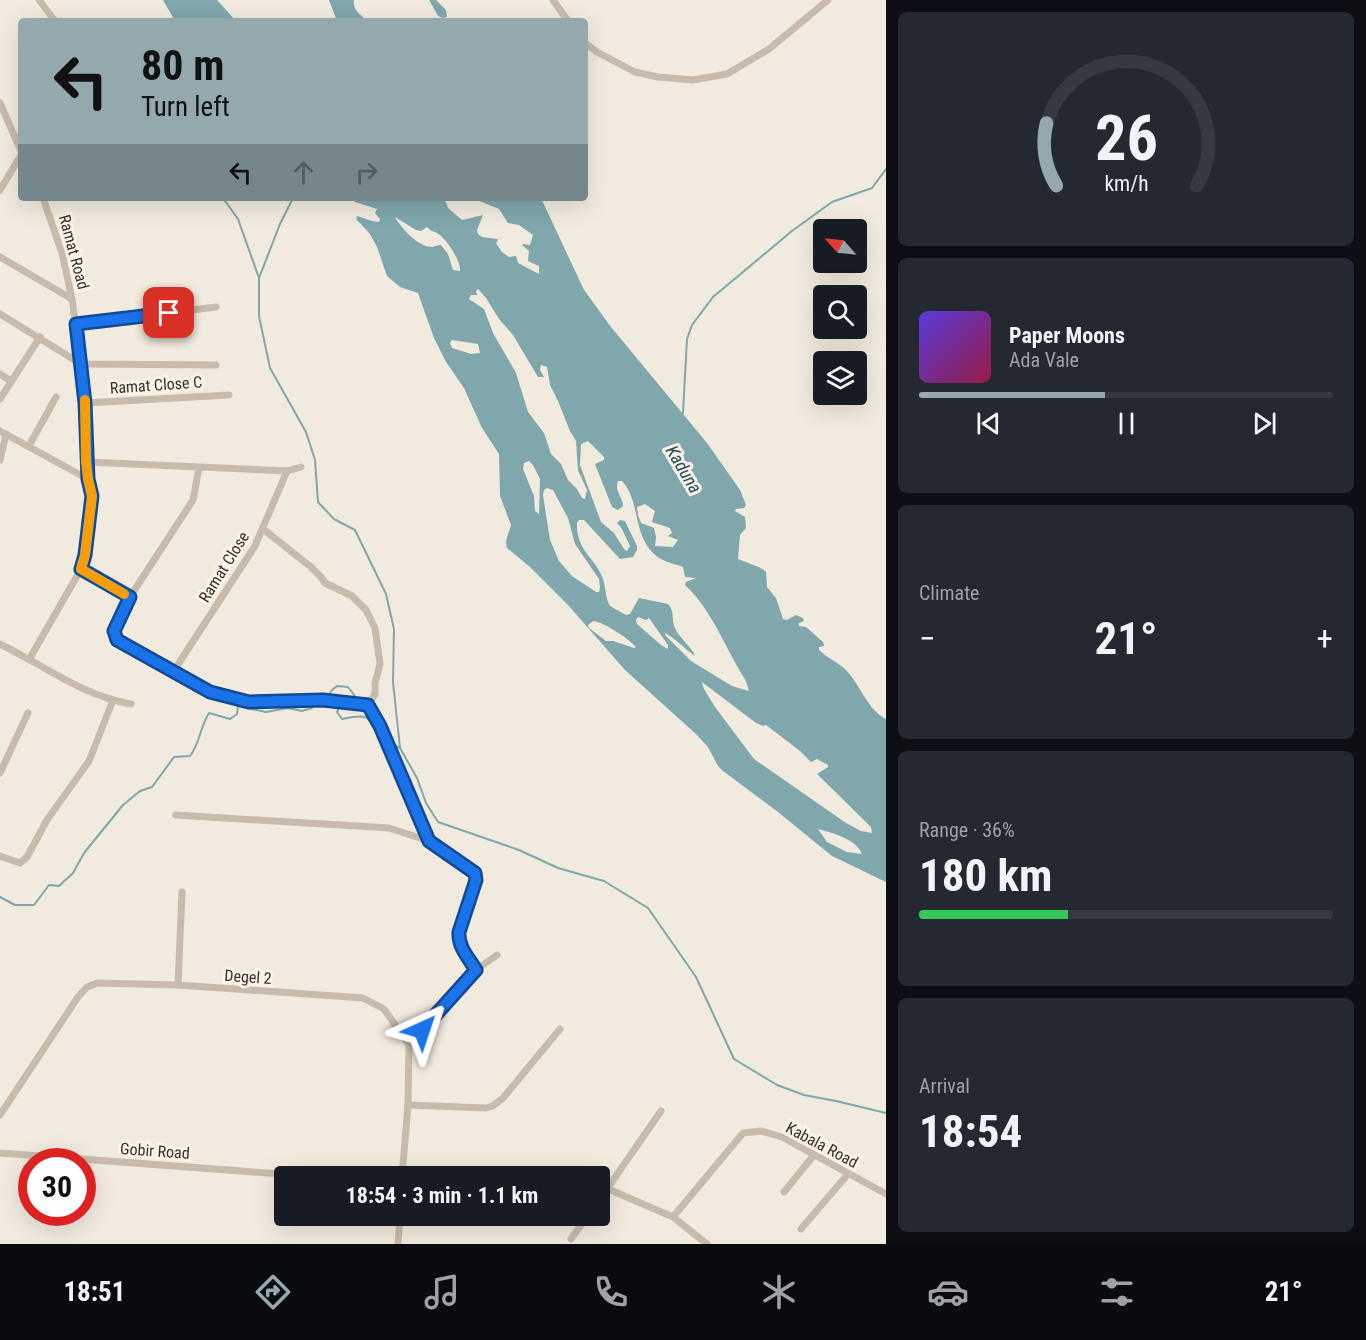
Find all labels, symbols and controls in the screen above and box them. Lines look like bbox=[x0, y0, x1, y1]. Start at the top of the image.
text: 80 m bbox=[141, 41, 224, 90]
icon: left bbox=[42, 42, 120, 120]
text: Turn left bbox=[141, 91, 230, 123]
text: 26 bbox=[1094, 102, 1158, 175]
icon: left bbox=[224, 156, 257, 189]
icon: ahead bbox=[287, 156, 320, 189]
icon: right bbox=[350, 156, 383, 189]
text: km/h bbox=[1104, 172, 1148, 197]
street label: Ramat Road bbox=[55, 213, 93, 291]
north arrow bbox=[813, 219, 867, 273]
map controls bbox=[813, 219, 867, 405]
button: search bbox=[813, 285, 867, 339]
pin bbox=[143, 287, 194, 338]
icon: arrive bbox=[152, 296, 185, 329]
text: Paper Moons bbox=[1009, 323, 1125, 348]
text: Ada Vale bbox=[1009, 348, 1079, 372]
button: layers bbox=[813, 351, 867, 405]
street label: Ramat Close C bbox=[109, 372, 203, 398]
icon: previous bbox=[972, 407, 1005, 440]
icon: pause bbox=[1110, 407, 1143, 440]
icon: next bbox=[1248, 407, 1281, 440]
water label: Kaduna bbox=[662, 441, 706, 497]
street label: Ramat Close bbox=[195, 528, 253, 606]
text: Climate bbox=[919, 581, 979, 605]
text: 21° bbox=[1095, 612, 1158, 665]
text: − bbox=[919, 619, 936, 658]
text: + bbox=[1317, 619, 1333, 658]
text: Range · 36% bbox=[919, 818, 1015, 842]
text: 180 km bbox=[919, 849, 1052, 902]
street label: Degel 2 bbox=[224, 966, 272, 988]
position arrow bbox=[390, 998, 454, 1062]
text: Arrival bbox=[919, 1074, 970, 1098]
text: 18:54 bbox=[919, 1105, 1022, 1158]
street label: Kabala Road bbox=[783, 1118, 861, 1172]
street label: Gobir Road bbox=[120, 1139, 190, 1163]
speed limit sign: 30 bbox=[18, 1148, 96, 1226]
text: 18:54 · 3 min · 1.1 km bbox=[346, 1183, 538, 1208]
icon: directions bbox=[252, 1271, 294, 1313]
icon: music bbox=[421, 1271, 463, 1313]
icon: phone bbox=[590, 1271, 632, 1313]
icon: climate bbox=[758, 1271, 800, 1313]
icon: car bbox=[927, 1271, 969, 1313]
icon: filters bbox=[1096, 1271, 1138, 1313]
text: 18:51 bbox=[63, 1276, 125, 1308]
text: 21° bbox=[1265, 1276, 1303, 1308]

